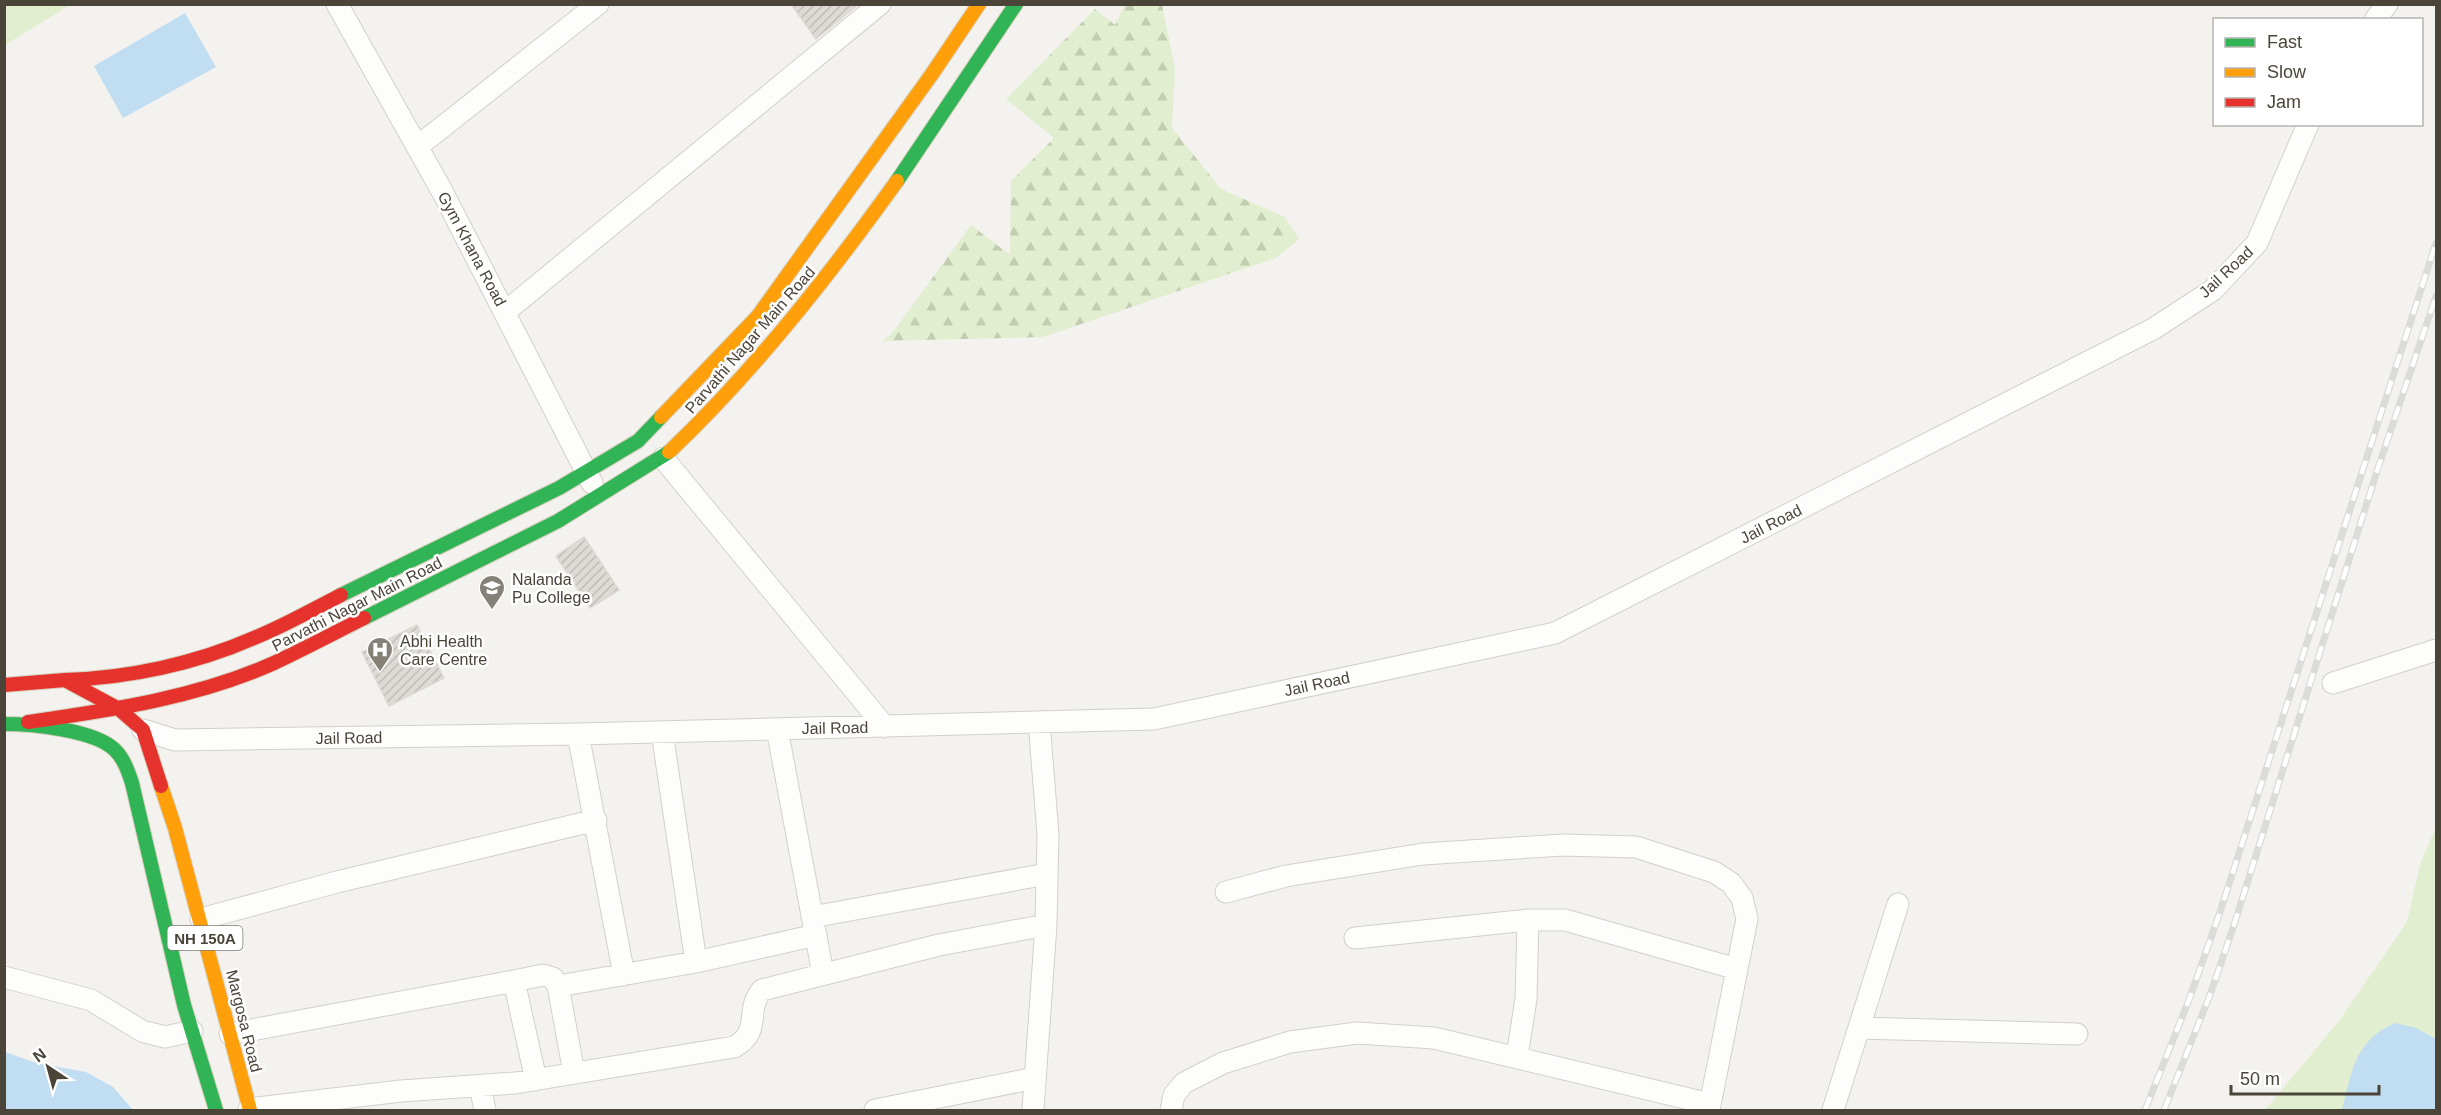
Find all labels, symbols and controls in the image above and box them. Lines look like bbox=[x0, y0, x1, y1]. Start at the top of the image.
legend bbox=[2213, 18, 2423, 126]
text: Fast bbox=[2267, 32, 2302, 52]
text: Slow bbox=[2267, 62, 2307, 82]
text: Jam bbox=[2267, 92, 2301, 112]
street label: Gym Khana Road bbox=[435, 189, 509, 309]
street label: Jail Road bbox=[2196, 243, 2256, 301]
street label: Parvathi Nagar Main Road bbox=[682, 263, 818, 417]
street label: Jail Road bbox=[1737, 501, 1805, 547]
street label: Parvathi Nagar Main Road bbox=[269, 554, 445, 654]
place label: Nalanda Pu College bbox=[512, 571, 590, 606]
school or university icon: Nalanda Pu College bbox=[477, 573, 507, 611]
place label: Abhi Health Care Centre bbox=[400, 633, 487, 668]
hospital icon: Abhi Health Care Centre bbox=[365, 635, 395, 673]
street label: Jail Road bbox=[1283, 669, 1351, 699]
street label: Jail Road bbox=[802, 719, 868, 737]
street label: Jail Road bbox=[316, 729, 382, 747]
road number: NH 150A bbox=[168, 926, 242, 950]
street label: Margosa Road bbox=[223, 968, 265, 1074]
north arrow bbox=[18, 1037, 78, 1097]
text: N bbox=[30, 1045, 49, 1066]
scale bar bbox=[2231, 1058, 2380, 1096]
text: 50 m bbox=[2240, 1069, 2280, 1089]

